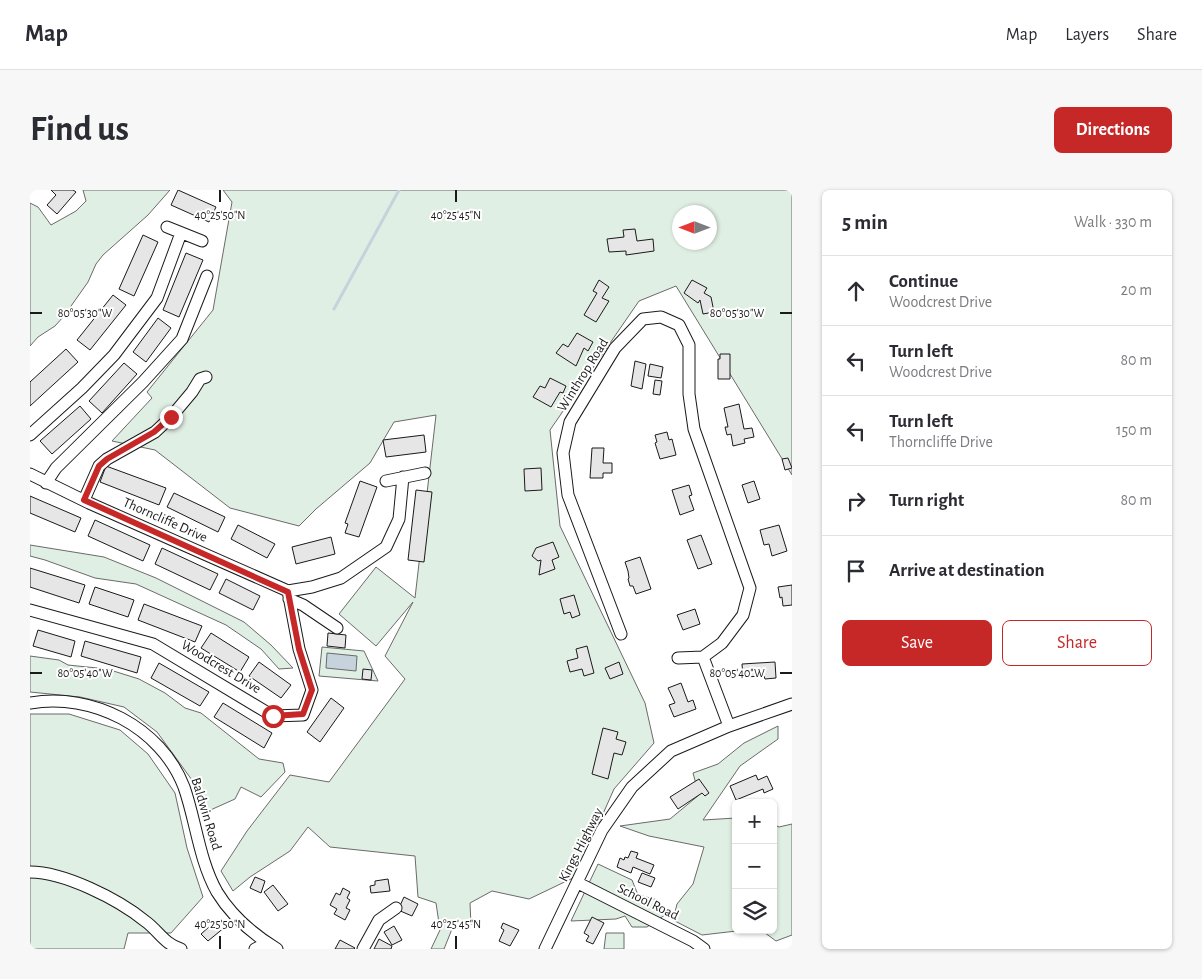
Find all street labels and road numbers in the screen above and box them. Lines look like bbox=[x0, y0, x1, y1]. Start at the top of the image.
street label: Winthrop Road bbox=[555, 336, 611, 414]
street label: Thorncliffe Drive bbox=[121, 495, 209, 545]
street label: Woodcrest Drive bbox=[179, 638, 263, 696]
street label: Baldwin Road bbox=[188, 776, 224, 852]
street label: Kings Highway bbox=[556, 806, 606, 884]
street label: School Road bbox=[615, 881, 681, 923]

